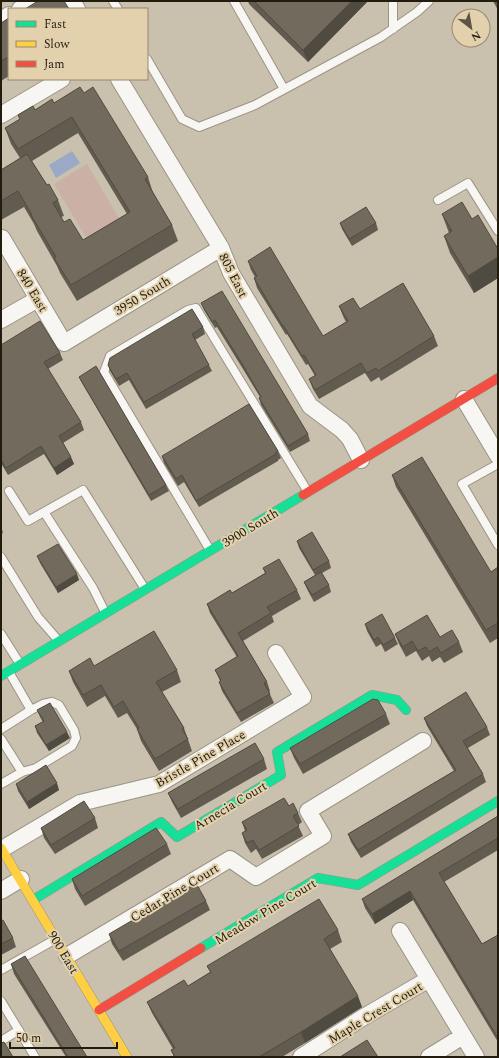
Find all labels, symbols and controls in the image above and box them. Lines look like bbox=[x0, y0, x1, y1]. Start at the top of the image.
legend bbox=[8, 8, 148, 80]
north arrow bbox=[451, 8, 491, 48]
text: Fast bbox=[44, 15, 66, 34]
text: N bbox=[468, 27, 484, 46]
text: Slow bbox=[44, 35, 70, 54]
text: Jam bbox=[44, 55, 65, 74]
street label: 805 East bbox=[213, 250, 253, 302]
street label: 840 East bbox=[11, 265, 53, 316]
street label: 3950 South bbox=[110, 271, 175, 321]
street label: 3900 South bbox=[218, 503, 283, 553]
street label: Bristle Pine Place bbox=[151, 725, 250, 793]
street label: Arnecia Court bbox=[190, 776, 271, 836]
street label: Cedar Pine Court bbox=[126, 858, 223, 927]
street label: Meadow Pine Court bbox=[211, 873, 321, 950]
street label: 900 East bbox=[42, 927, 84, 978]
street label: Maple Crest Court bbox=[324, 976, 427, 1049]
scale bar bbox=[10, 1024, 117, 1050]
text: 50 m bbox=[16, 1029, 41, 1048]

